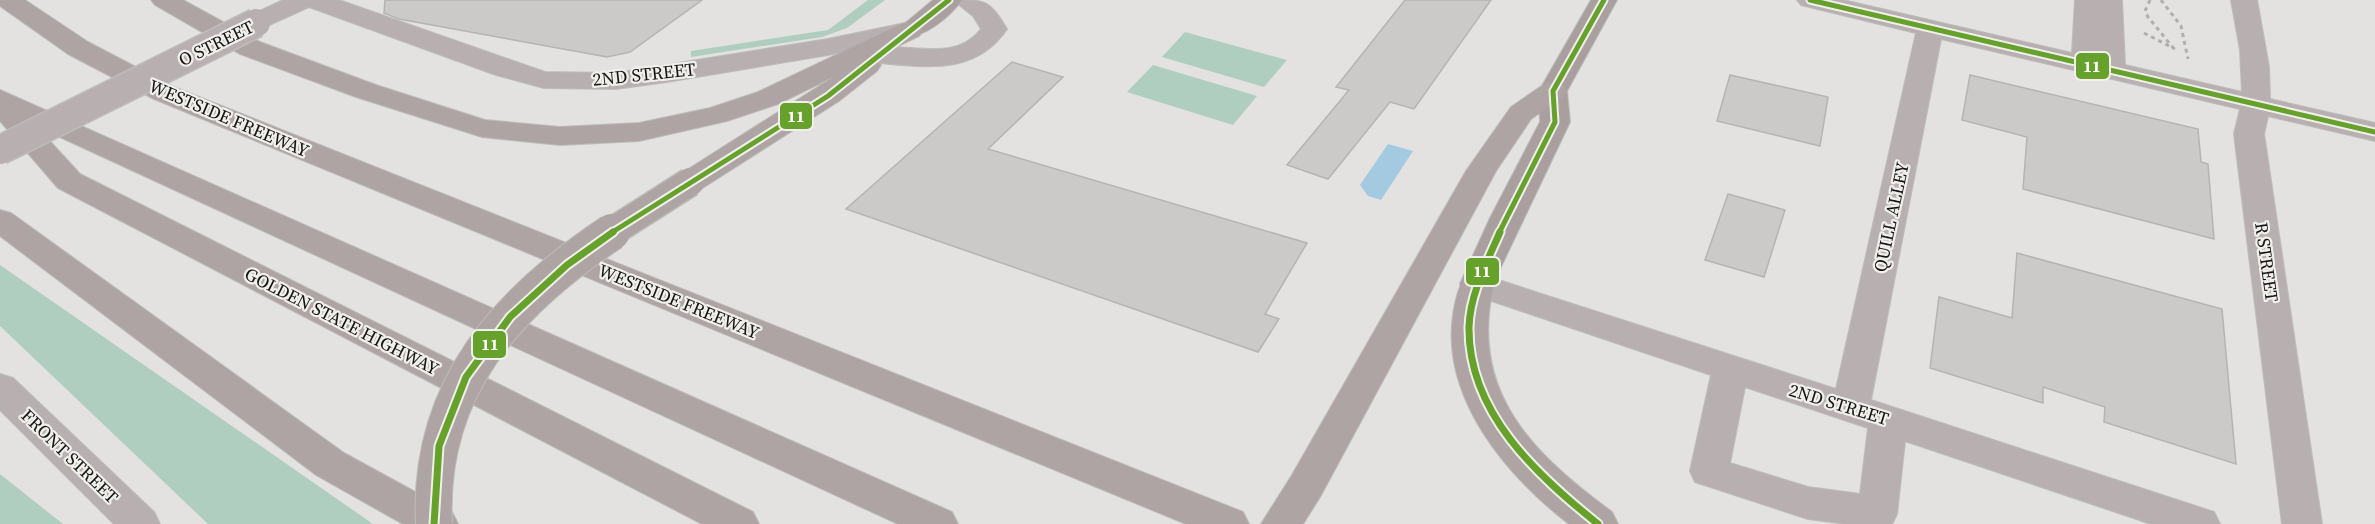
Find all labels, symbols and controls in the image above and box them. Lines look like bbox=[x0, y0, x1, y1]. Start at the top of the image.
street label: O STREET bbox=[174, 14, 258, 72]
line badge: 11 bbox=[2075, 52, 2110, 80]
text: 11 bbox=[2083, 55, 2101, 77]
street label: 2ND STREET bbox=[591, 56, 697, 92]
street label: WESTSIDE FREEWAY bbox=[145, 73, 313, 163]
line badge: 11 bbox=[779, 102, 813, 130]
text: 11 bbox=[787, 105, 805, 127]
street label: QUILL ALLEY bbox=[1867, 159, 1915, 274]
street label: R STREET bbox=[2249, 221, 2285, 304]
street label: WESTSIDE FREEWAY bbox=[595, 257, 764, 345]
line badge: 11 bbox=[1465, 257, 1500, 286]
text: 11 bbox=[1473, 260, 1491, 282]
street label: GOLDEN STATE HIGHWAY bbox=[241, 261, 444, 381]
line badge: 11 bbox=[472, 330, 507, 359]
text: 11 bbox=[481, 333, 499, 355]
street label: 2ND STREET bbox=[1786, 377, 1892, 431]
street label: FRONT STREET bbox=[16, 403, 124, 509]

